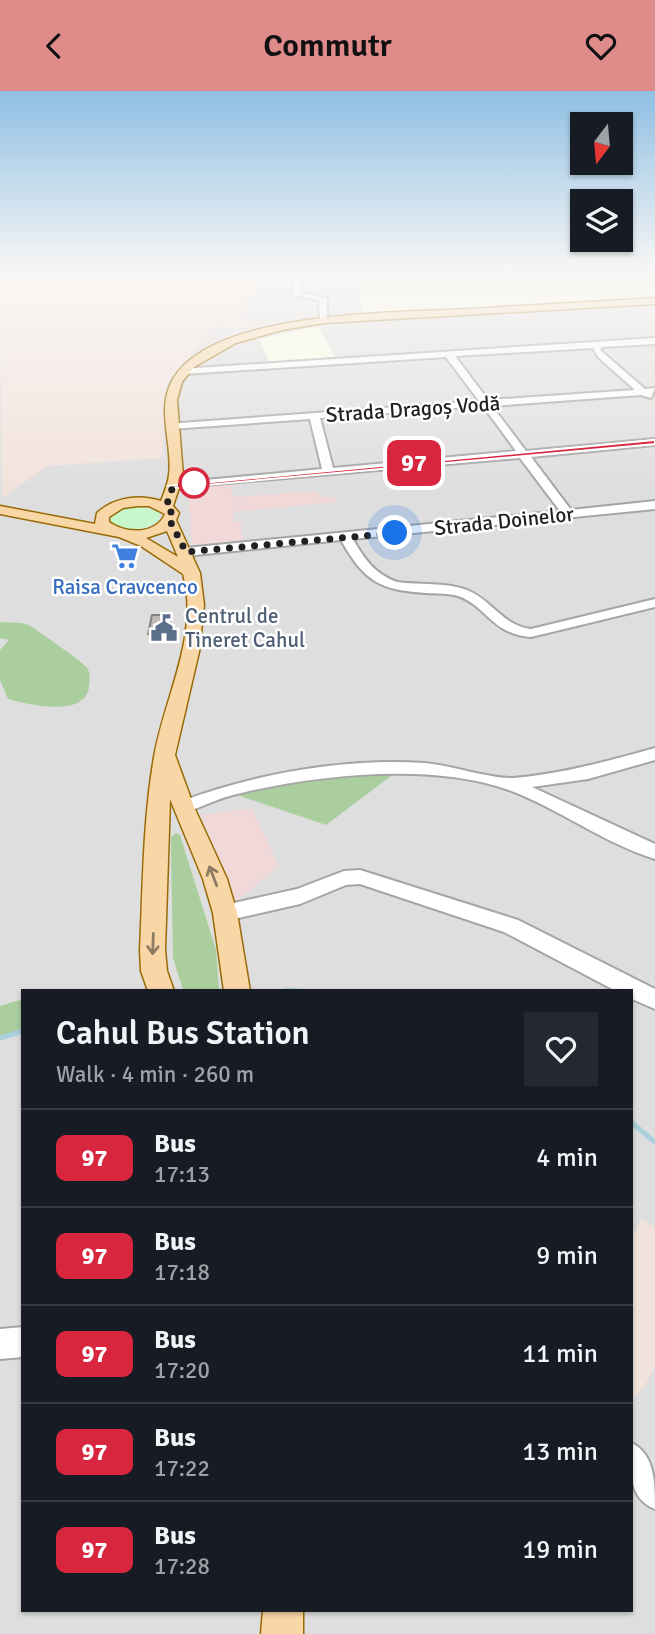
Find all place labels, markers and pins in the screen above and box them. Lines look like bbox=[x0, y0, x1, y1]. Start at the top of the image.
unlabelled marker bbox=[179, 468, 209, 498]
supermarket icon: Raisa Cravcenco bbox=[110, 541, 140, 571]
place label: Raisa Cravcenco bbox=[52, 574, 198, 600]
place label: Centrul de Tineret Cahul bbox=[185, 603, 305, 653]
public building icon: Centrul de Tineret Cahul bbox=[149, 613, 179, 643]

